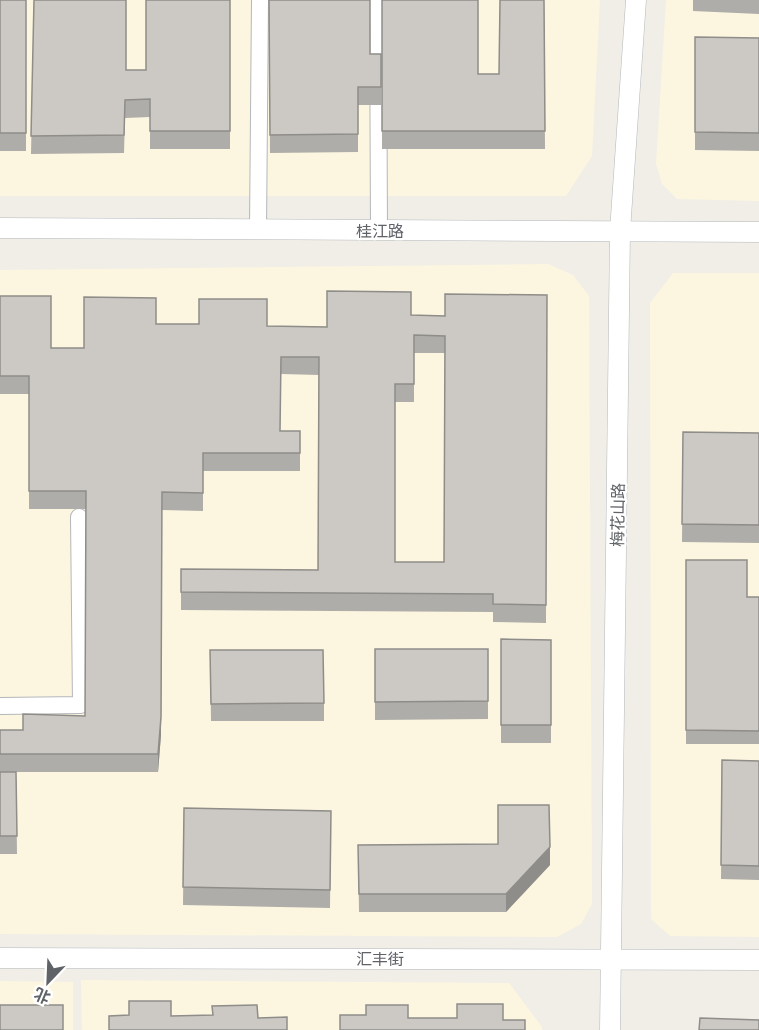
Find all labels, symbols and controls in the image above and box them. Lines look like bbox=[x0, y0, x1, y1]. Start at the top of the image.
street label: 桂江路 bbox=[356, 221, 404, 240]
street label: 梅花山路 bbox=[607, 483, 627, 547]
street label: 汇丰街 bbox=[356, 949, 404, 968]
north arrow bbox=[18, 952, 78, 1012]
text: 北 bbox=[31, 984, 53, 1008]

